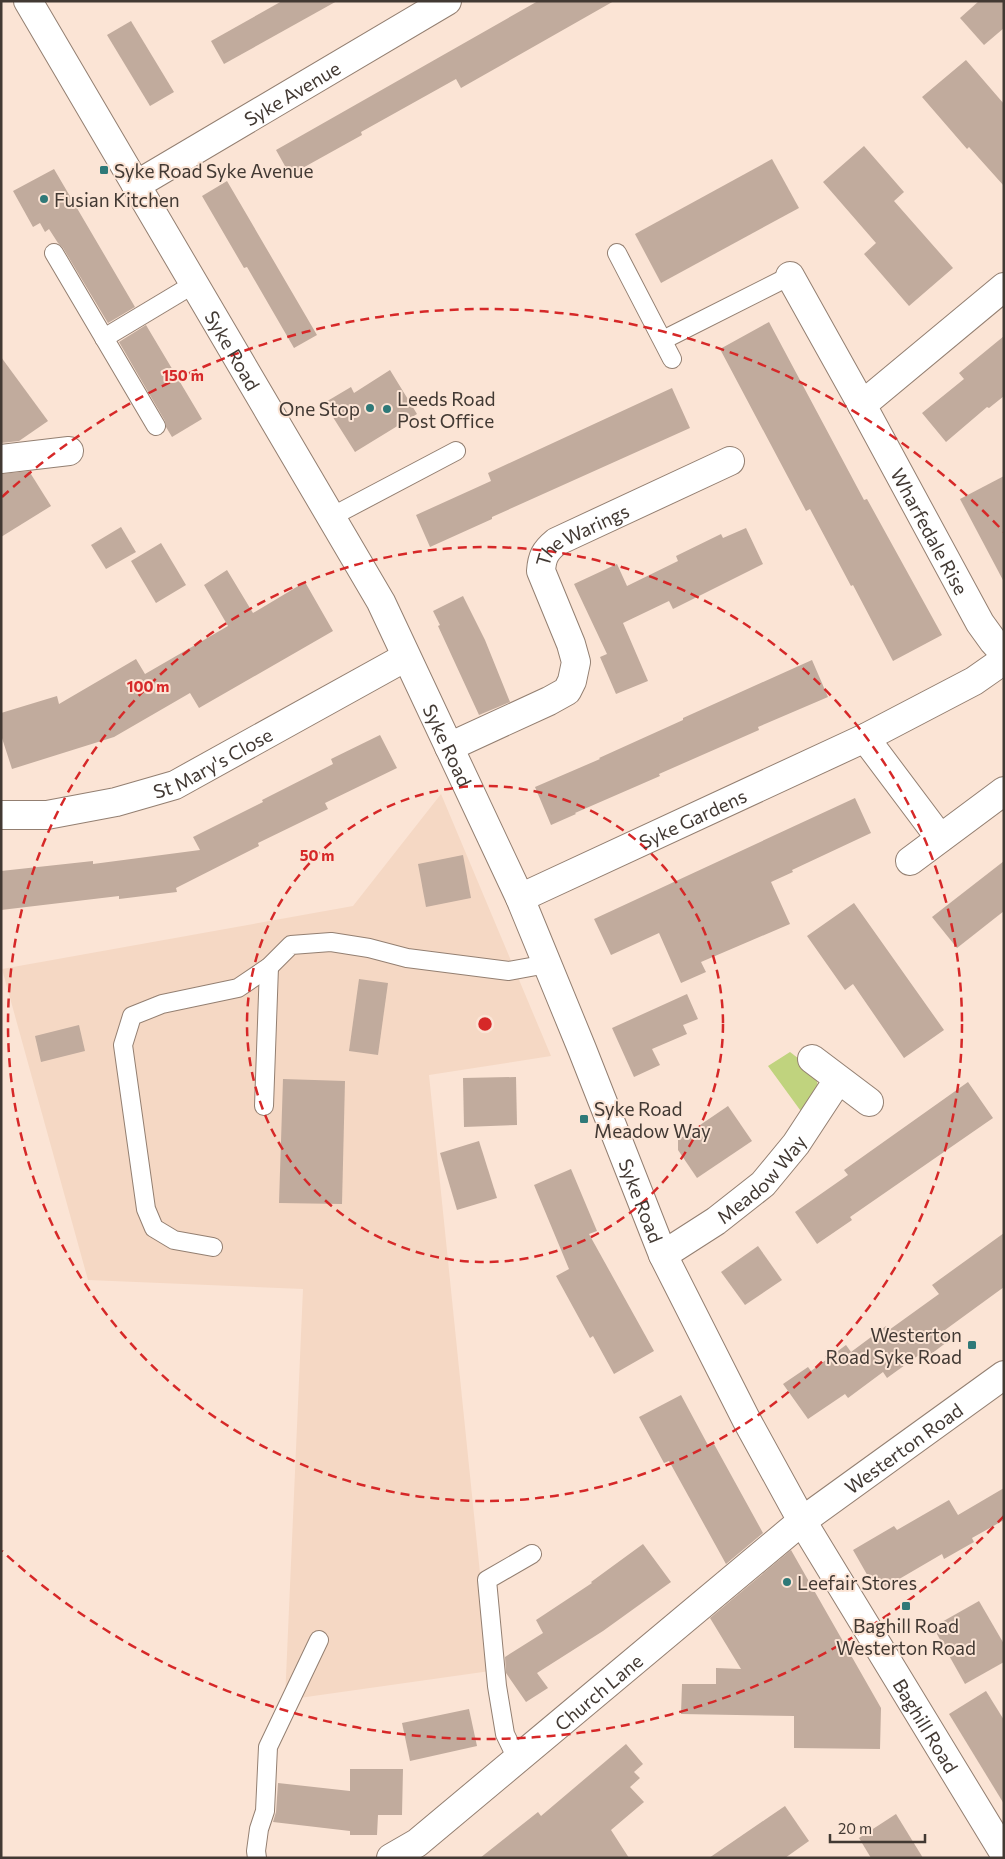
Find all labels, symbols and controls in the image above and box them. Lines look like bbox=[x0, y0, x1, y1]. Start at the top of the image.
street label: Syke Avenue bbox=[240, 56, 344, 130]
place label: Syke Road Syke Avenue bbox=[114, 159, 314, 182]
marker: Syke Road Syke Avenue bbox=[98, 164, 110, 176]
place label: Fusian Kitchen bbox=[54, 188, 180, 211]
marker: Fusian Kitchen bbox=[38, 193, 50, 205]
street label: Syke Road bbox=[201, 306, 265, 394]
text: 150 m bbox=[162, 366, 204, 384]
place label: Leeds Road Post Office bbox=[397, 387, 496, 432]
place label: One Stop bbox=[279, 397, 360, 420]
marker: One Stop bbox=[364, 402, 376, 414]
marker: Leeds Road Post Office bbox=[381, 403, 393, 415]
street label: Wharfedale Rise bbox=[887, 464, 974, 598]
street label: The Warings bbox=[530, 498, 632, 569]
text: 100 m bbox=[127, 677, 169, 695]
street label: Syke Road bbox=[419, 700, 477, 790]
street label: St Mary's Close bbox=[150, 722, 276, 802]
street label: Syke Gardens bbox=[635, 783, 750, 853]
text: 50 m bbox=[300, 846, 334, 864]
centre of rings bbox=[476, 1015, 494, 1033]
place label: Syke Road Meadow Way bbox=[594, 1097, 711, 1142]
marker: Syke Road Meadow Way bbox=[578, 1113, 590, 1125]
street label: Meadow Way bbox=[712, 1130, 811, 1228]
street label: Syke Road bbox=[615, 1155, 668, 1246]
place label: Westerton Road Syke Road bbox=[826, 1323, 962, 1368]
marker: Westerton Road Syke Road bbox=[966, 1339, 978, 1351]
street label: Westerton Road bbox=[840, 1397, 967, 1498]
place label: Leefair Stores bbox=[797, 1571, 917, 1594]
marker: Leefair Stores bbox=[781, 1576, 793, 1588]
marker: Baghill Road Westerton Road bbox=[900, 1600, 912, 1612]
place label: Baghill Road Westerton Road bbox=[836, 1614, 976, 1659]
street label: Church Lane bbox=[549, 1648, 647, 1735]
street label: Baghill Road bbox=[889, 1674, 964, 1777]
scale bar bbox=[830, 1812, 925, 1844]
text: 20 m bbox=[838, 1819, 872, 1837]

